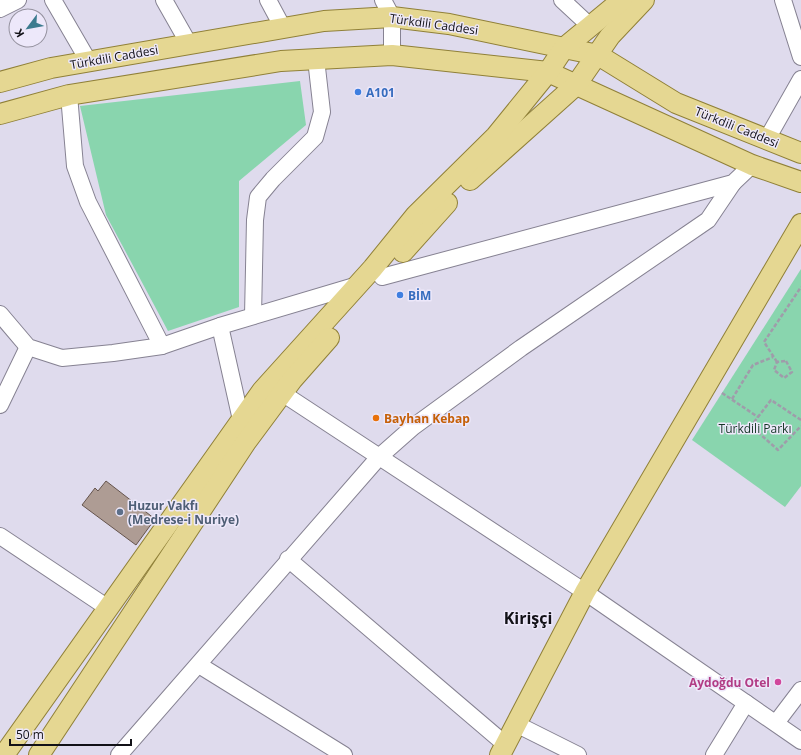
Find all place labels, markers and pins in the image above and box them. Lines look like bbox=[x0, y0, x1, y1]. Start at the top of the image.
place label: A101 bbox=[366, 84, 395, 101]
marker: A101 bbox=[353, 87, 363, 97]
place label: BİM bbox=[408, 287, 431, 304]
marker: BİM bbox=[395, 290, 405, 300]
place label: Bayhan Kebap bbox=[384, 410, 470, 427]
marker: Bayhan Kebap bbox=[371, 413, 381, 423]
place label: Huzur Vakfı (Medrese-i Nuriye) bbox=[128, 497, 239, 528]
marker: Huzur Vakfı (Medrese-i Nuriye) bbox=[115, 507, 125, 517]
place label: Aydoğdu Otel bbox=[689, 674, 770, 691]
marker: Aydoğdu Otel bbox=[773, 677, 783, 687]

